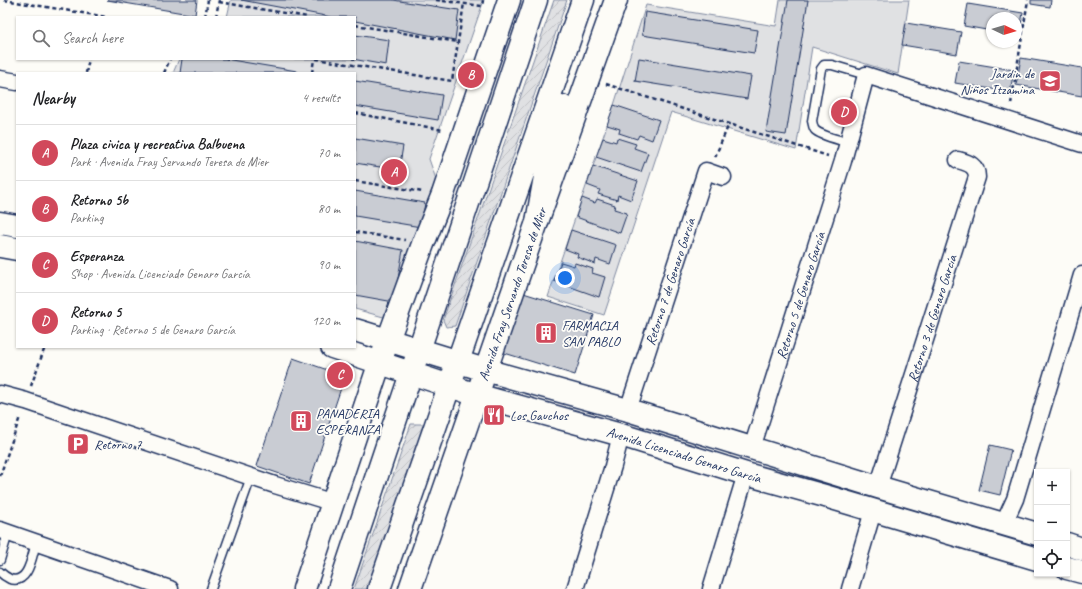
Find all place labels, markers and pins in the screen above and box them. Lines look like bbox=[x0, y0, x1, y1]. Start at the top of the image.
pin: B bbox=[458, 60, 484, 90]
place label: Jardin de Niños Itzamina bbox=[960, 65, 1035, 98]
school or university icon: Jardin de Niños Itzamina bbox=[1037, 68, 1063, 94]
pin: D bbox=[831, 97, 857, 127]
pin: A bbox=[381, 157, 407, 187]
place label: FARMACIA SAN PABLO bbox=[562, 317, 622, 350]
building icon: FARMACIA SAN PABLO bbox=[533, 320, 559, 346]
pin: C bbox=[327, 360, 353, 390]
restaurant icon: Los Gauchos bbox=[481, 402, 507, 428]
place label: PANADERIA ESPERANZA bbox=[316, 405, 381, 438]
place label: Los Gauchos bbox=[510, 407, 569, 424]
building icon: PANADERIA ESPERANZA bbox=[288, 408, 314, 434]
parking icon: Retorno 7 bbox=[65, 431, 91, 457]
place label: Retorno 7 bbox=[94, 436, 142, 453]

